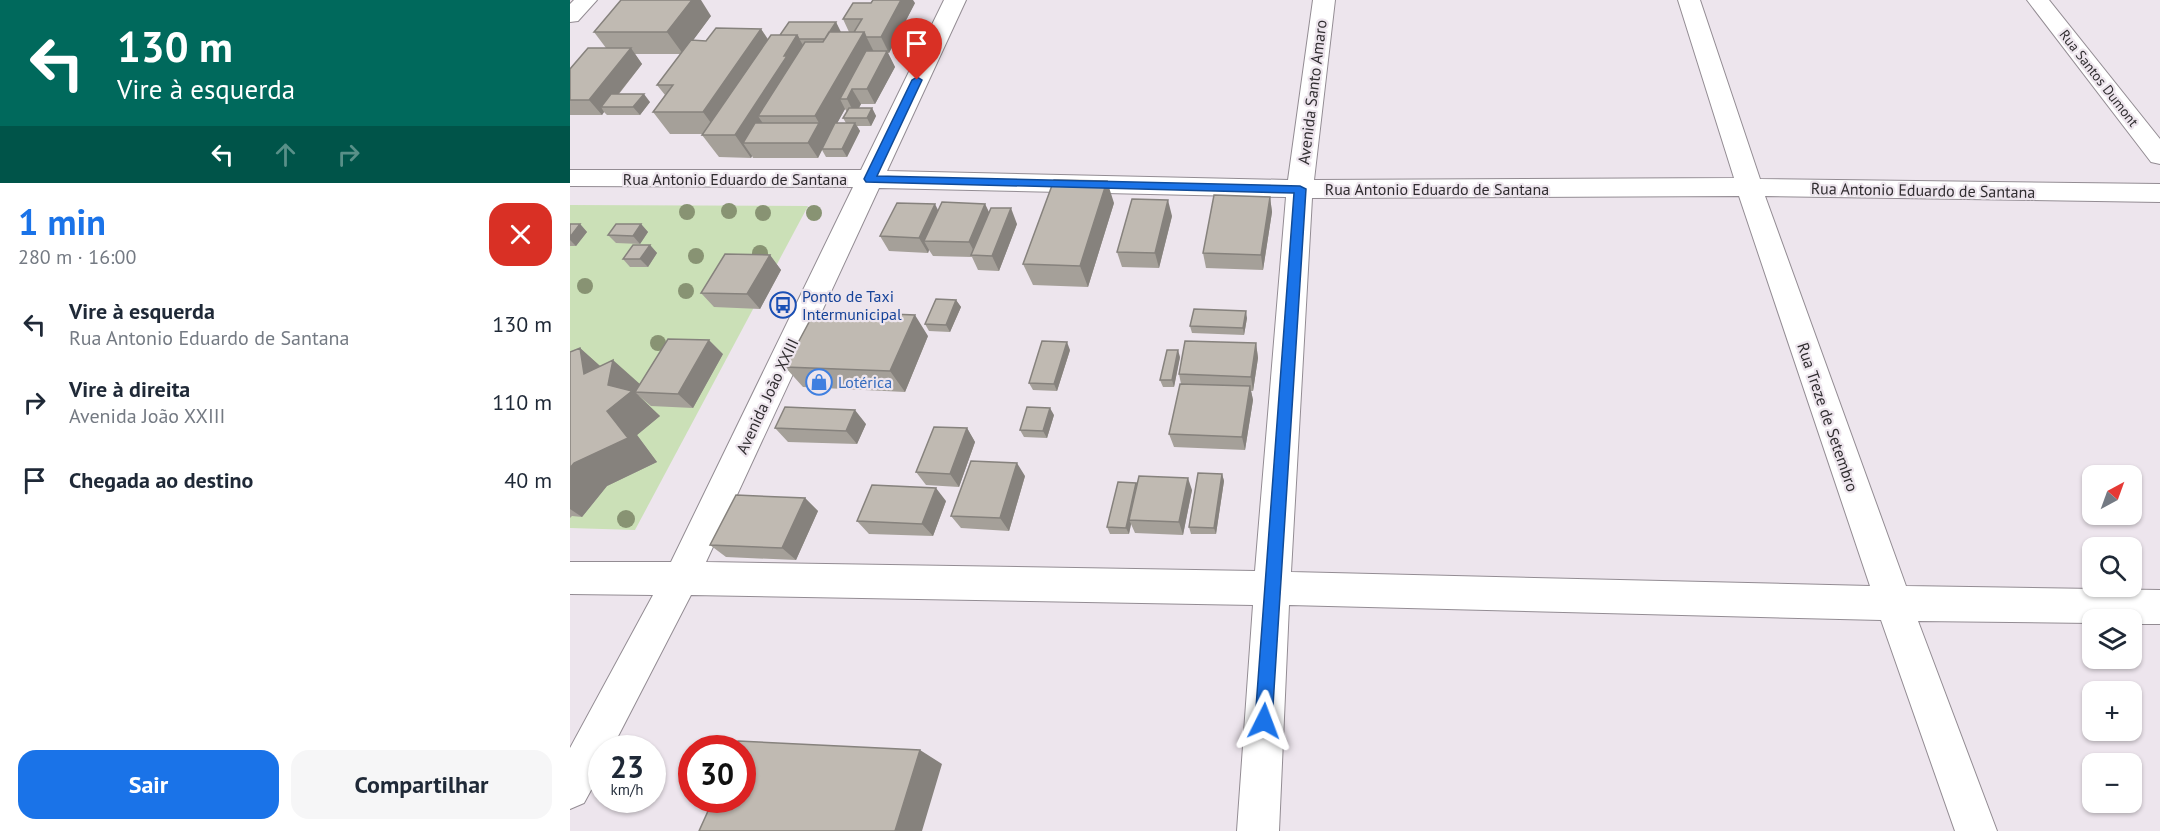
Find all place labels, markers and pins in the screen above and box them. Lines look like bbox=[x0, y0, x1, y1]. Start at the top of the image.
pin bbox=[891, 18, 942, 80]
place label: Ponto de Taxi Intermunicipal bbox=[802, 286, 902, 324]
bus stop icon: Ponto de Taxi Intermunicipal bbox=[768, 290, 798, 320]
shop icon: Lotérica bbox=[804, 367, 834, 397]
place label: Lotérica bbox=[838, 372, 892, 392]

